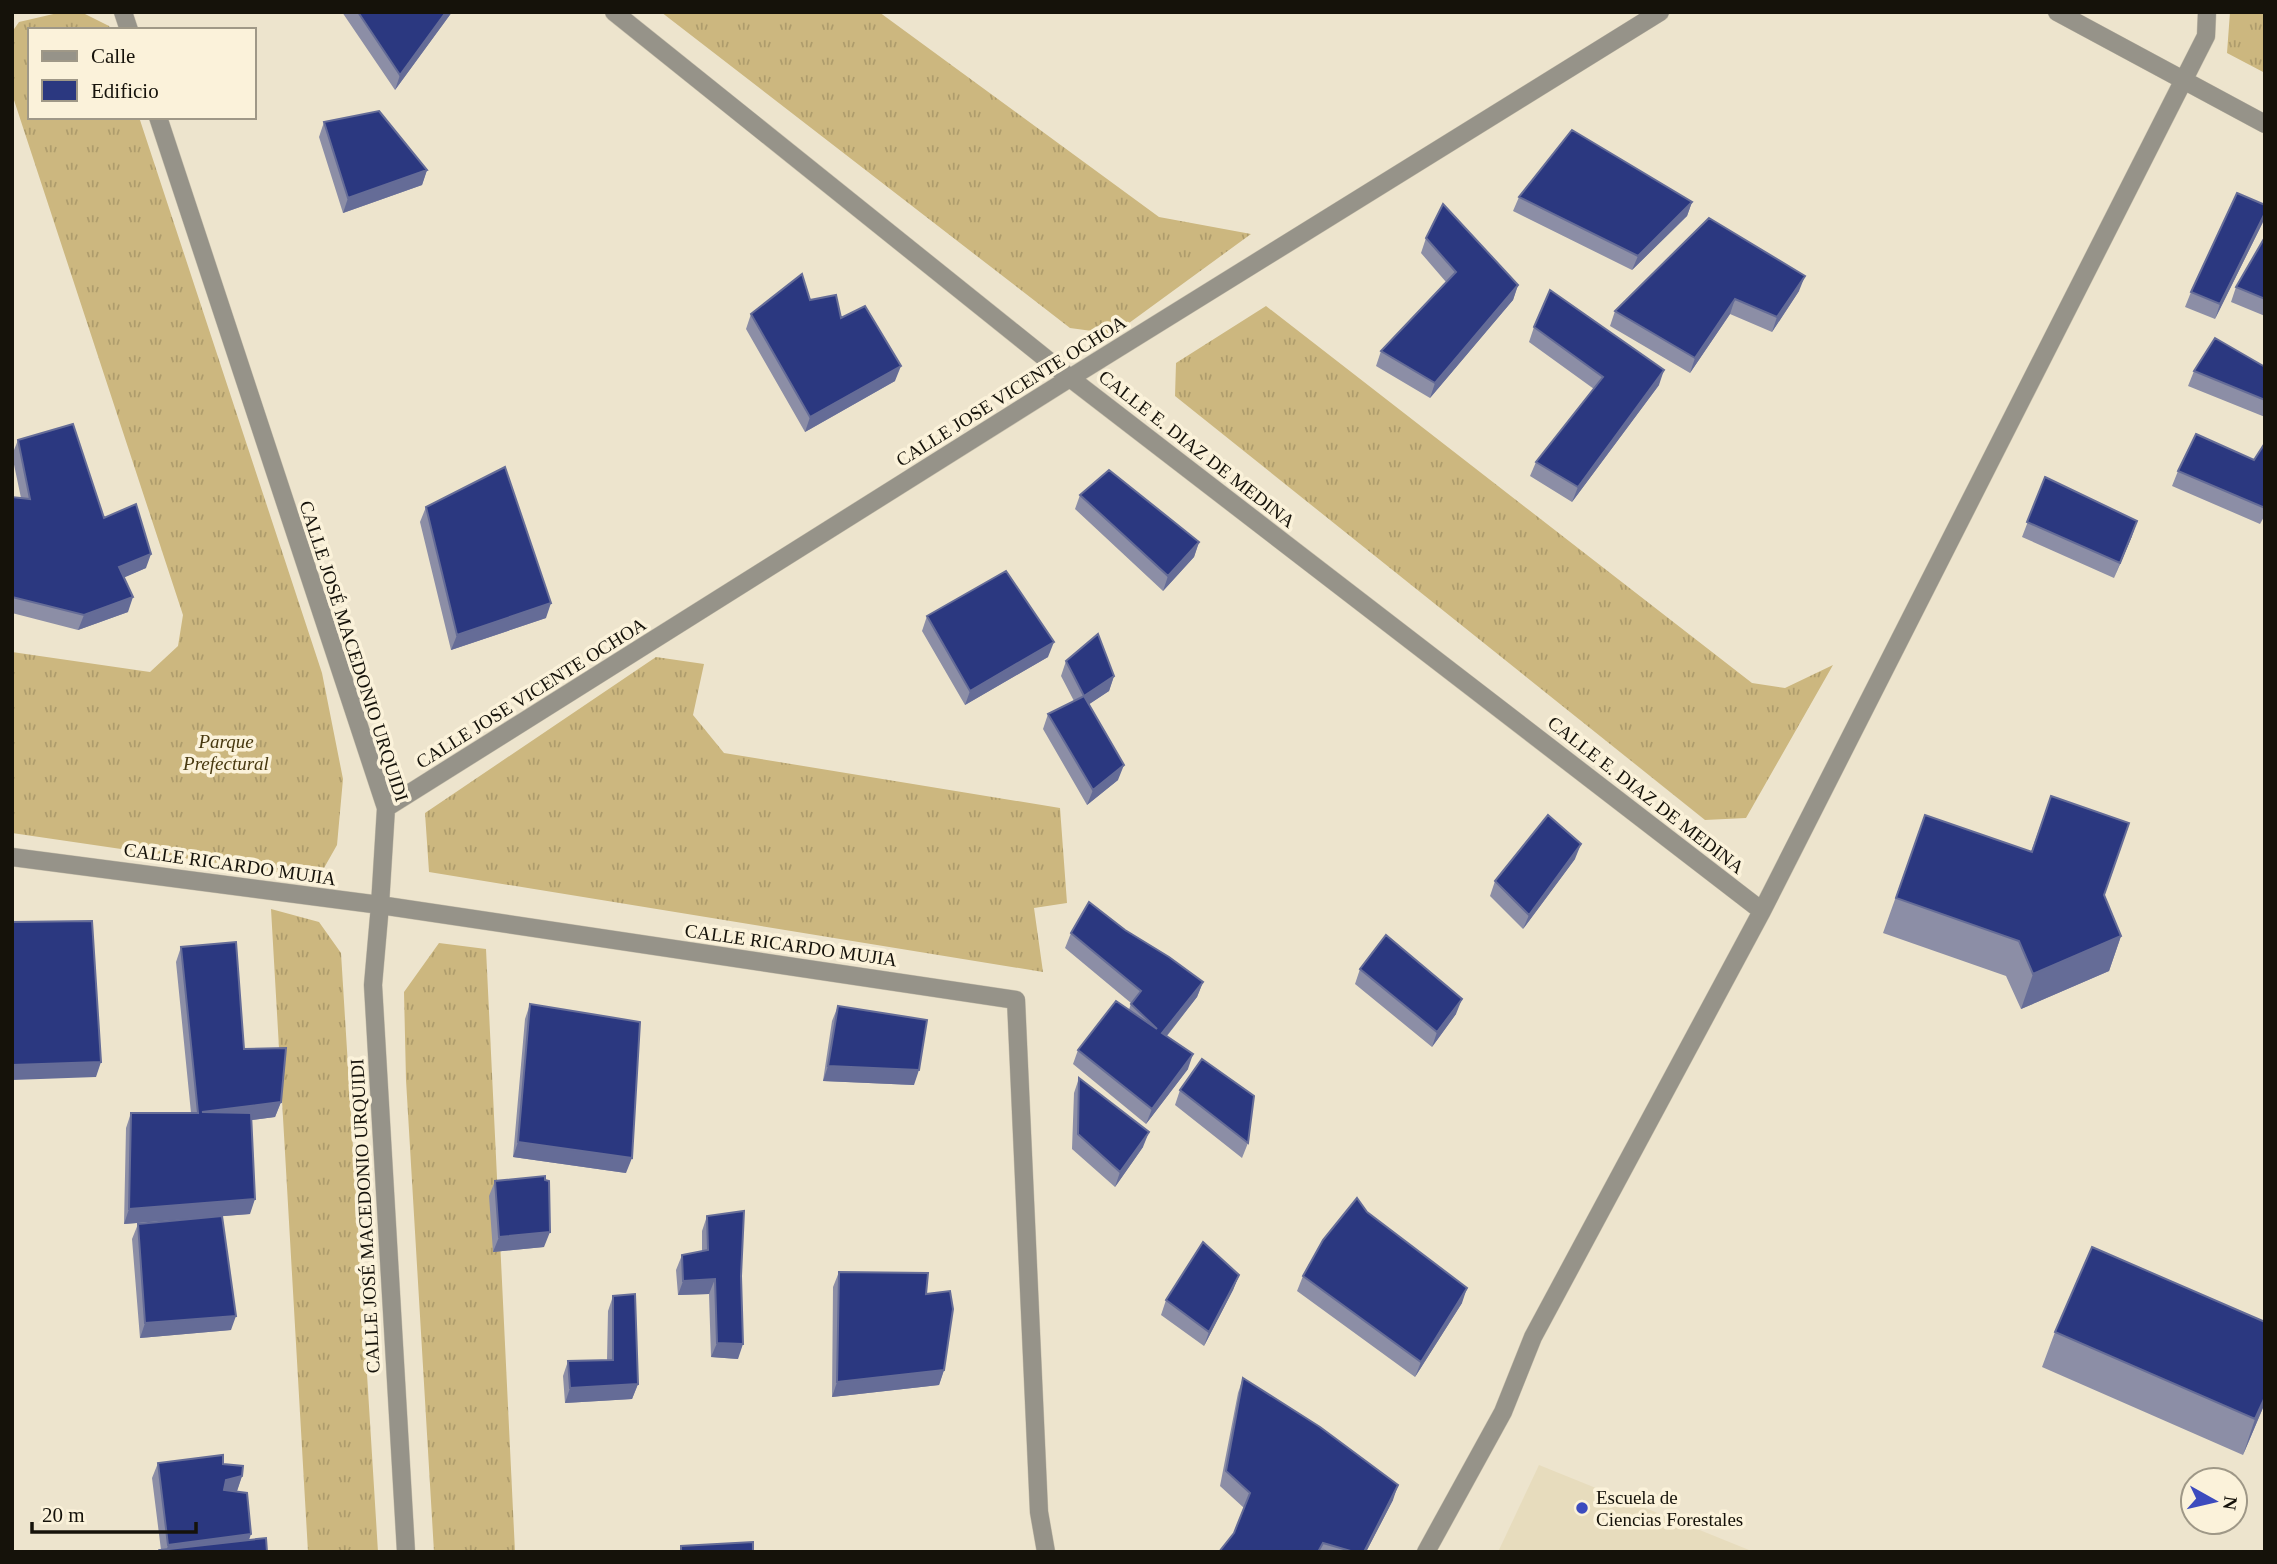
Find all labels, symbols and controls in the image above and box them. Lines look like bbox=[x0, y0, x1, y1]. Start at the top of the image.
legend bbox=[28, 28, 256, 119]
text: Calle bbox=[91, 44, 135, 68]
text: Edificio bbox=[91, 79, 159, 103]
street label: CALLE JOSE VICENTE OCHOA bbox=[892, 311, 1130, 471]
street label: CALLE E. DIAZ DE MEDINA bbox=[1095, 366, 1300, 532]
street label: CALLE JOSÉ MACEDONIO URQUIDI bbox=[295, 498, 413, 804]
street label: CALLE JOSE VICENTE OCHOA bbox=[412, 613, 650, 773]
street label: CALLE E. DIAZ DE MEDINA bbox=[1544, 712, 1749, 878]
park label: Parque Prefectural bbox=[182, 731, 269, 774]
street label: CALLE RICARDO MUJIA bbox=[122, 839, 338, 889]
street label: CALLE RICARDO MUJIA bbox=[683, 920, 899, 970]
street label: CALLE JOSÉ MACEDONIO URQUIDI bbox=[346, 1058, 384, 1374]
north arrow bbox=[2179, 1466, 2249, 1536]
place label: Escuela de Ciencias Forestales bbox=[1596, 1487, 1743, 1530]
scale bar bbox=[32, 1490, 196, 1534]
text: N bbox=[2219, 1495, 2242, 1512]
marker: Escuela de Ciencias Forestales bbox=[1574, 1500, 1590, 1516]
text: 20 m bbox=[42, 1503, 85, 1527]

